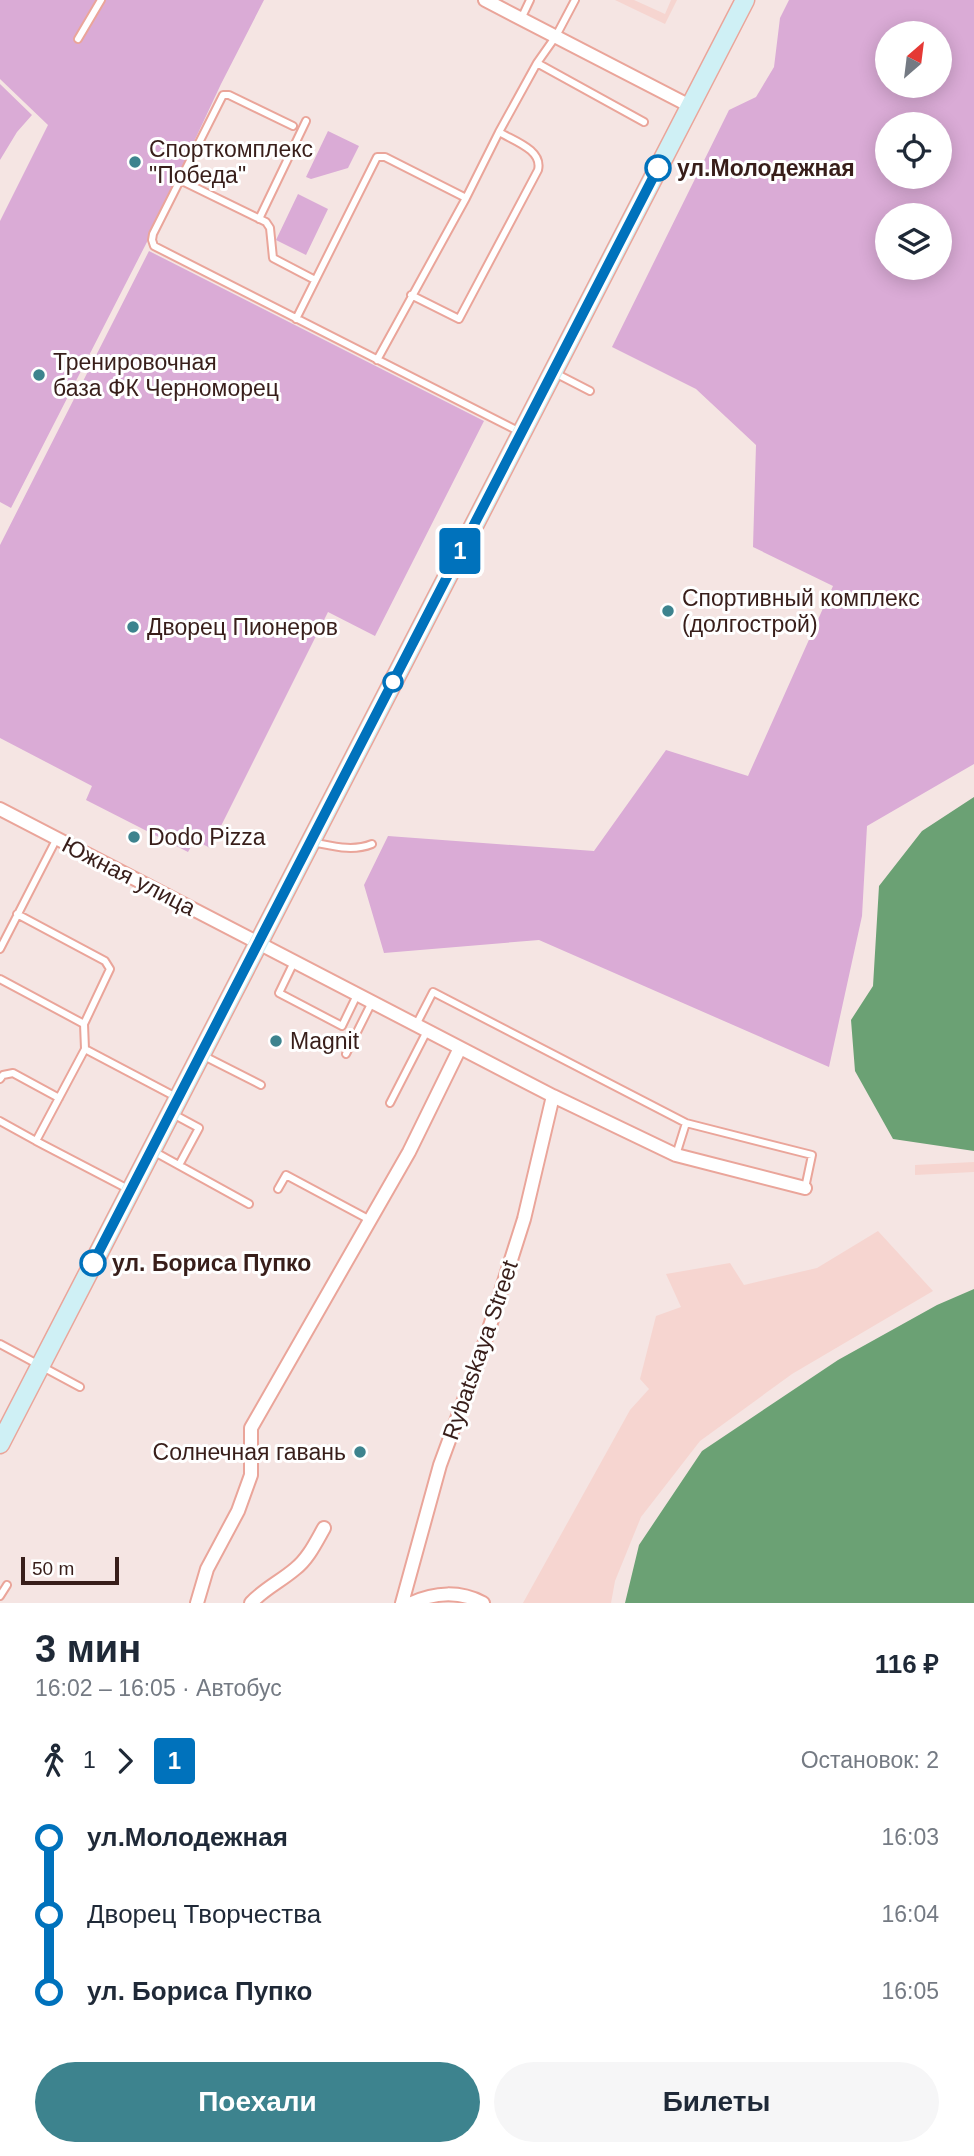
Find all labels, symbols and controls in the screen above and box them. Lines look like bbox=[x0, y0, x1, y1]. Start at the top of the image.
north arrow bbox=[875, 21, 952, 98]
map controls bbox=[875, 21, 952, 280]
button: locate bbox=[875, 112, 952, 189]
place label: Спорткомплекс "Победа" bbox=[149, 136, 313, 188]
marker: Спорткомплекс "Победа" bbox=[127, 154, 143, 170]
marker: ул.Молодежная bbox=[645, 155, 671, 181]
place label: ул.Молодежная bbox=[677, 155, 855, 181]
button: layers bbox=[875, 203, 952, 280]
place label: Тренировочная база ФК Черноморец bbox=[53, 349, 279, 401]
marker: Тренировочная база ФК Черноморец bbox=[31, 367, 47, 383]
line badge: 1 bbox=[437, 528, 483, 574]
text: 1 bbox=[453, 537, 467, 564]
place label: Спортивный комплекс (долгострой) bbox=[682, 585, 920, 637]
marker: Спортивный комплекс (долгострой) bbox=[660, 603, 676, 619]
place label: Дворец Пионеров bbox=[147, 614, 338, 640]
marker: Дворец Пионеров bbox=[125, 619, 141, 635]
unlabelled marker bbox=[383, 672, 403, 692]
place label: Dodo Pizza bbox=[148, 824, 266, 850]
marker: Dodo Pizza bbox=[126, 829, 142, 845]
street label: Южная улица bbox=[58, 831, 200, 921]
place label: Magnit bbox=[290, 1028, 360, 1054]
marker: Magnit bbox=[268, 1033, 284, 1049]
marker: ул. Бориса Пупко bbox=[80, 1250, 106, 1276]
place label: ул. Бориса Пупко bbox=[112, 1250, 311, 1276]
street label: Rybatskaya Street bbox=[437, 1256, 523, 1443]
place label: Солнечная гавань bbox=[153, 1439, 346, 1465]
marker: Солнечная гавань bbox=[352, 1444, 368, 1460]
scale bar bbox=[21, 1554, 119, 1586]
text: 50 m bbox=[32, 1558, 74, 1579]
text: 3 мин bbox=[35, 1628, 141, 1670]
text: 116 ₽ bbox=[875, 1649, 939, 1679]
text: 16:02 – 16:05 · Автобус bbox=[35, 1675, 282, 1701]
icon: walk bbox=[35, 1742, 73, 1780]
icon: forward bbox=[106, 1742, 144, 1780]
text: 1 bbox=[83, 1747, 96, 1773]
text: 1 bbox=[168, 1747, 181, 1774]
text: Остановок: 2 bbox=[801, 1747, 939, 1773]
text: ул.Молодежная bbox=[87, 1822, 288, 1852]
text: 16:03 bbox=[881, 1824, 939, 1850]
text: Дворец Творчества bbox=[87, 1899, 321, 1929]
text: 16:04 bbox=[881, 1901, 939, 1927]
text: ул. Бориса Пупко bbox=[87, 1976, 312, 2006]
text: 16:05 bbox=[881, 1978, 939, 2004]
button: Поехали bbox=[35, 2062, 480, 2142]
button: Билеты bbox=[494, 2062, 939, 2142]

